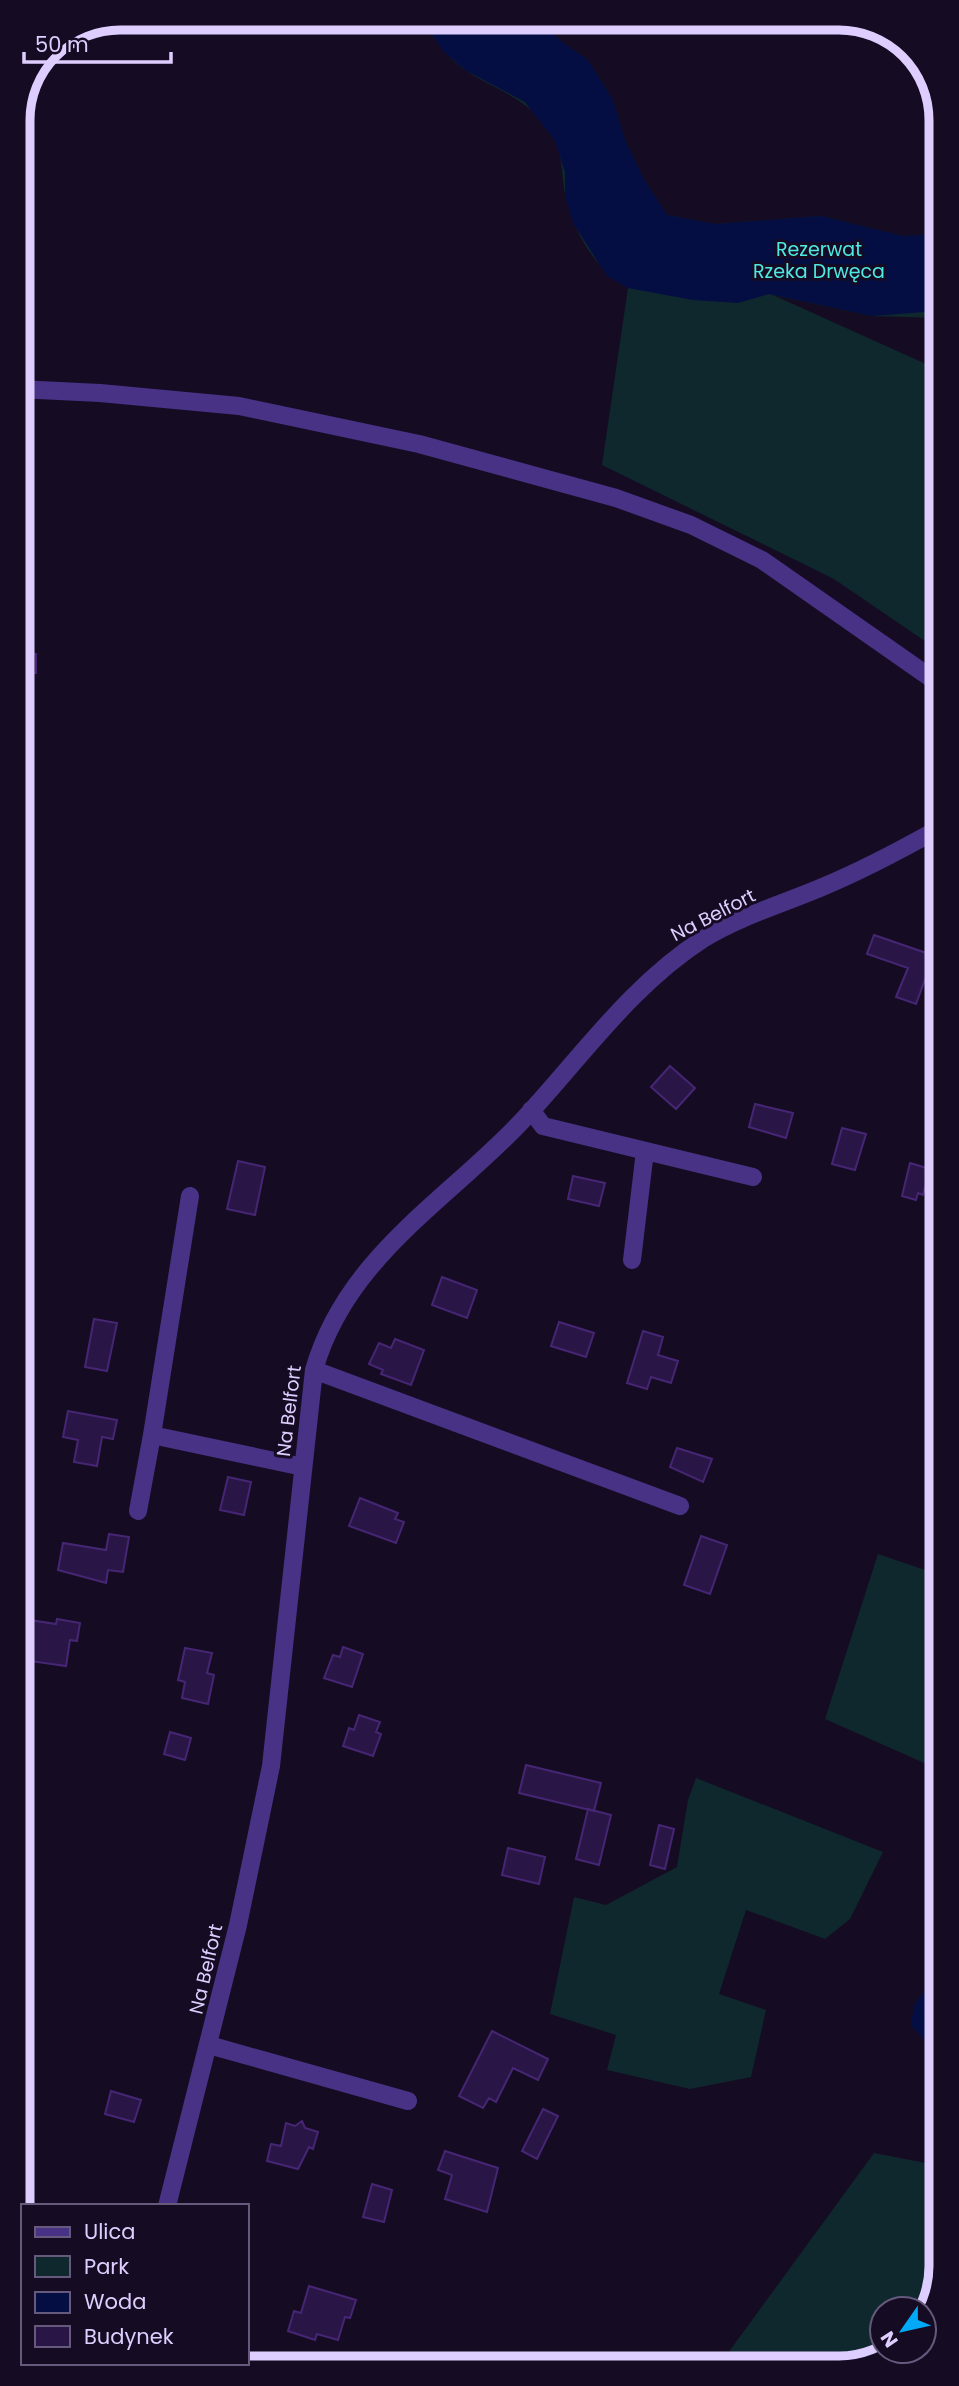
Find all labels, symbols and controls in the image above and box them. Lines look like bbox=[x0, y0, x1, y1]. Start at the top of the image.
scale bar bbox=[24, 21, 172, 65]
text: 50 m bbox=[35, 30, 89, 59]
park label: Rezerwat Rzeka Drwęca bbox=[753, 236, 885, 285]
street label: Na Belfort bbox=[666, 882, 760, 948]
street label: Na Belfort bbox=[270, 1364, 308, 1458]
street label: Na Belfort bbox=[183, 1921, 229, 2017]
legend bbox=[21, 2204, 248, 2365]
text: Ulica bbox=[84, 2217, 135, 2246]
text: Park bbox=[84, 2252, 129, 2281]
text: Woda bbox=[84, 2287, 146, 2316]
north arrow bbox=[868, 2295, 938, 2365]
text: Budynek bbox=[84, 2322, 174, 2351]
text: N bbox=[874, 2326, 905, 2353]

